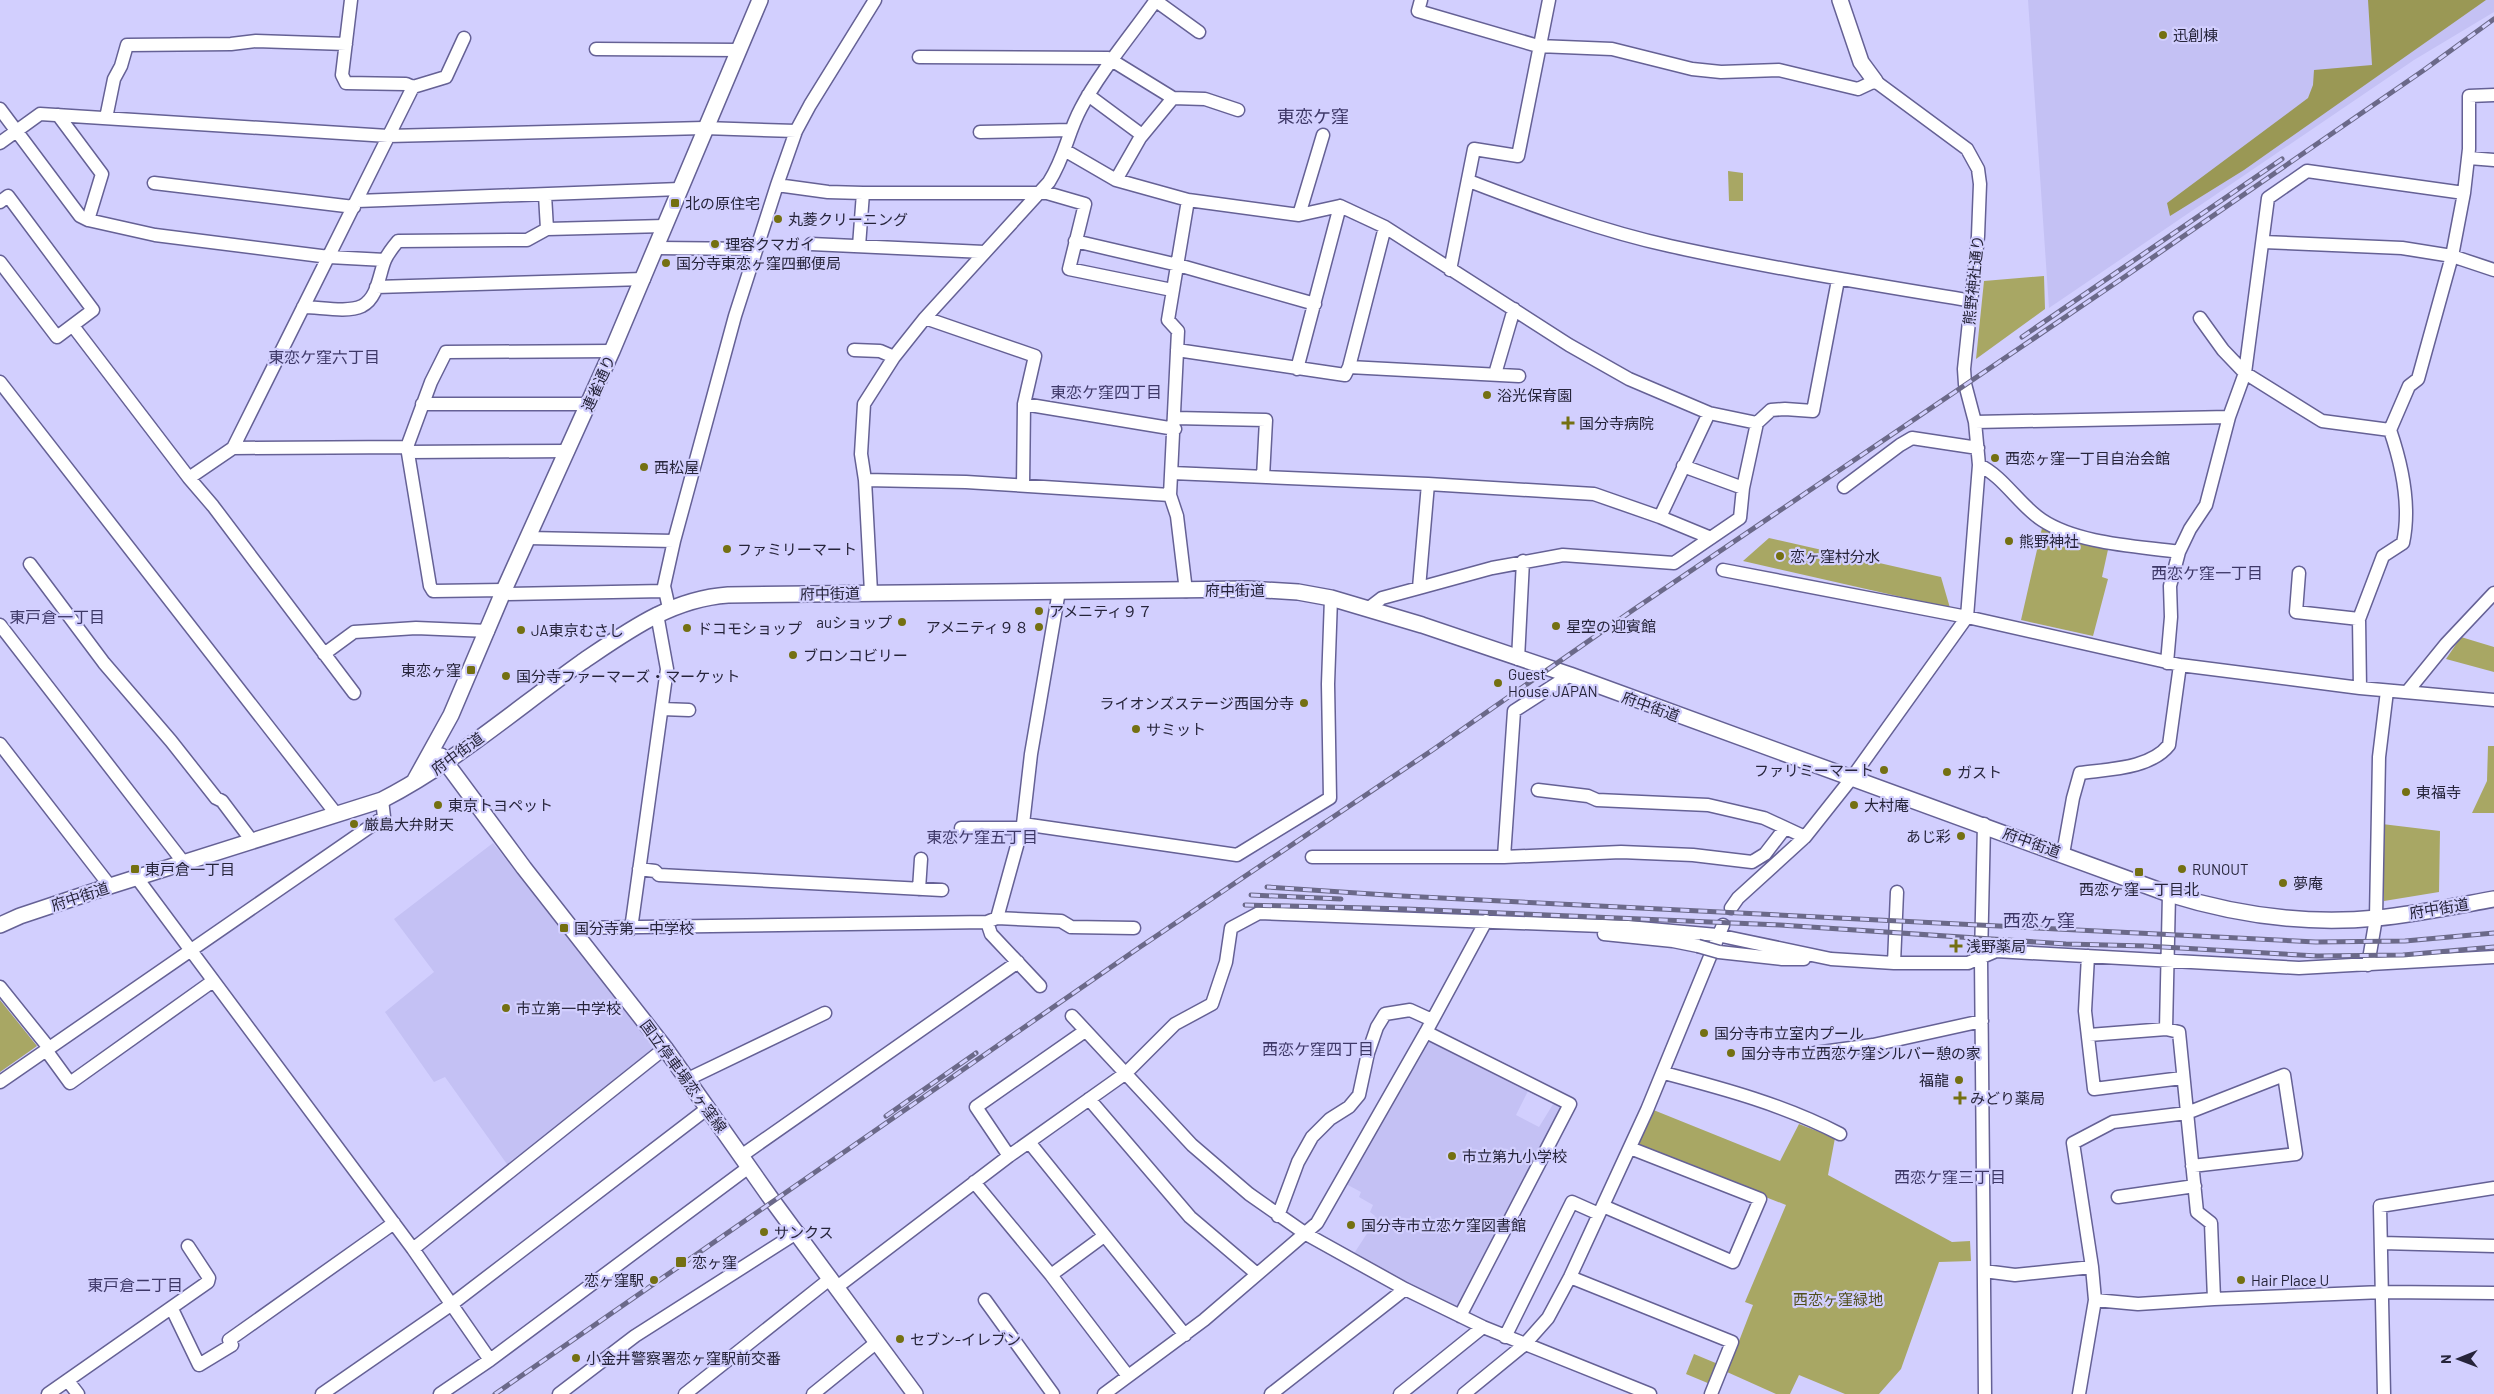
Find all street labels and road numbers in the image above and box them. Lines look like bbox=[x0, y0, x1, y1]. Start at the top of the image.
street label: 熊野神社通り bbox=[1959, 234, 1987, 326]
street label: 連雀通り bbox=[578, 352, 618, 414]
street label: 府中街道 bbox=[1205, 581, 1265, 599]
street label: 府中街道 bbox=[800, 583, 860, 603]
street label: 府中街道 bbox=[1620, 687, 1682, 725]
street label: 府中街道 bbox=[427, 728, 487, 778]
street label: 府中街道 bbox=[2001, 823, 2063, 861]
street label: 府中街道 bbox=[49, 878, 111, 914]
street label: 府中街道 bbox=[2408, 894, 2470, 922]
street label: 国立停車場恋ヶ窪線 bbox=[637, 1016, 731, 1136]

